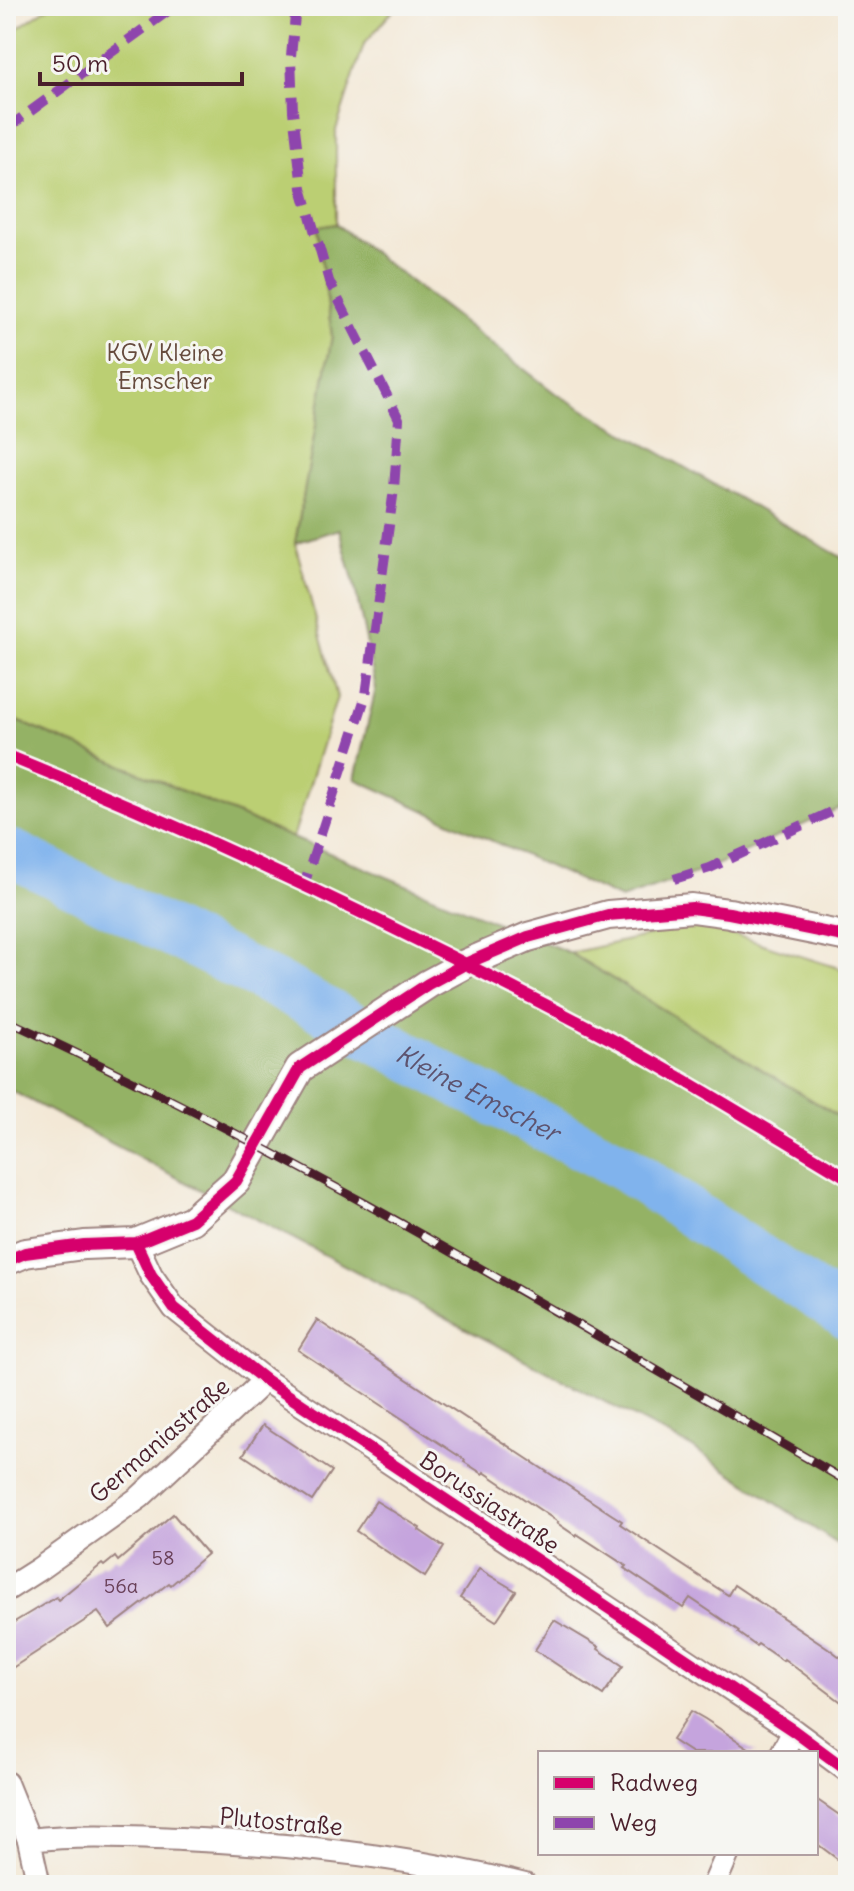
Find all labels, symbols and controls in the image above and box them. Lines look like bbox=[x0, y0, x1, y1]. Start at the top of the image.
scale bar bbox=[40, 36, 242, 86]
text: 50 m bbox=[52, 48, 108, 78]
park label: KGV Kleine Emscher bbox=[106, 337, 224, 395]
water label: Kleine Emscher bbox=[391, 1037, 568, 1150]
street label: Germaniastraße bbox=[83, 1371, 235, 1509]
street label: Borussiastraße bbox=[414, 1444, 566, 1560]
house number: 58 bbox=[151, 1545, 175, 1570]
house number: 56a bbox=[104, 1573, 138, 1598]
legend bbox=[538, 1751, 818, 1855]
text: Radweg bbox=[610, 1767, 698, 1797]
street label: Plutostraße bbox=[218, 1801, 344, 1841]
text: Weg bbox=[610, 1807, 657, 1837]

